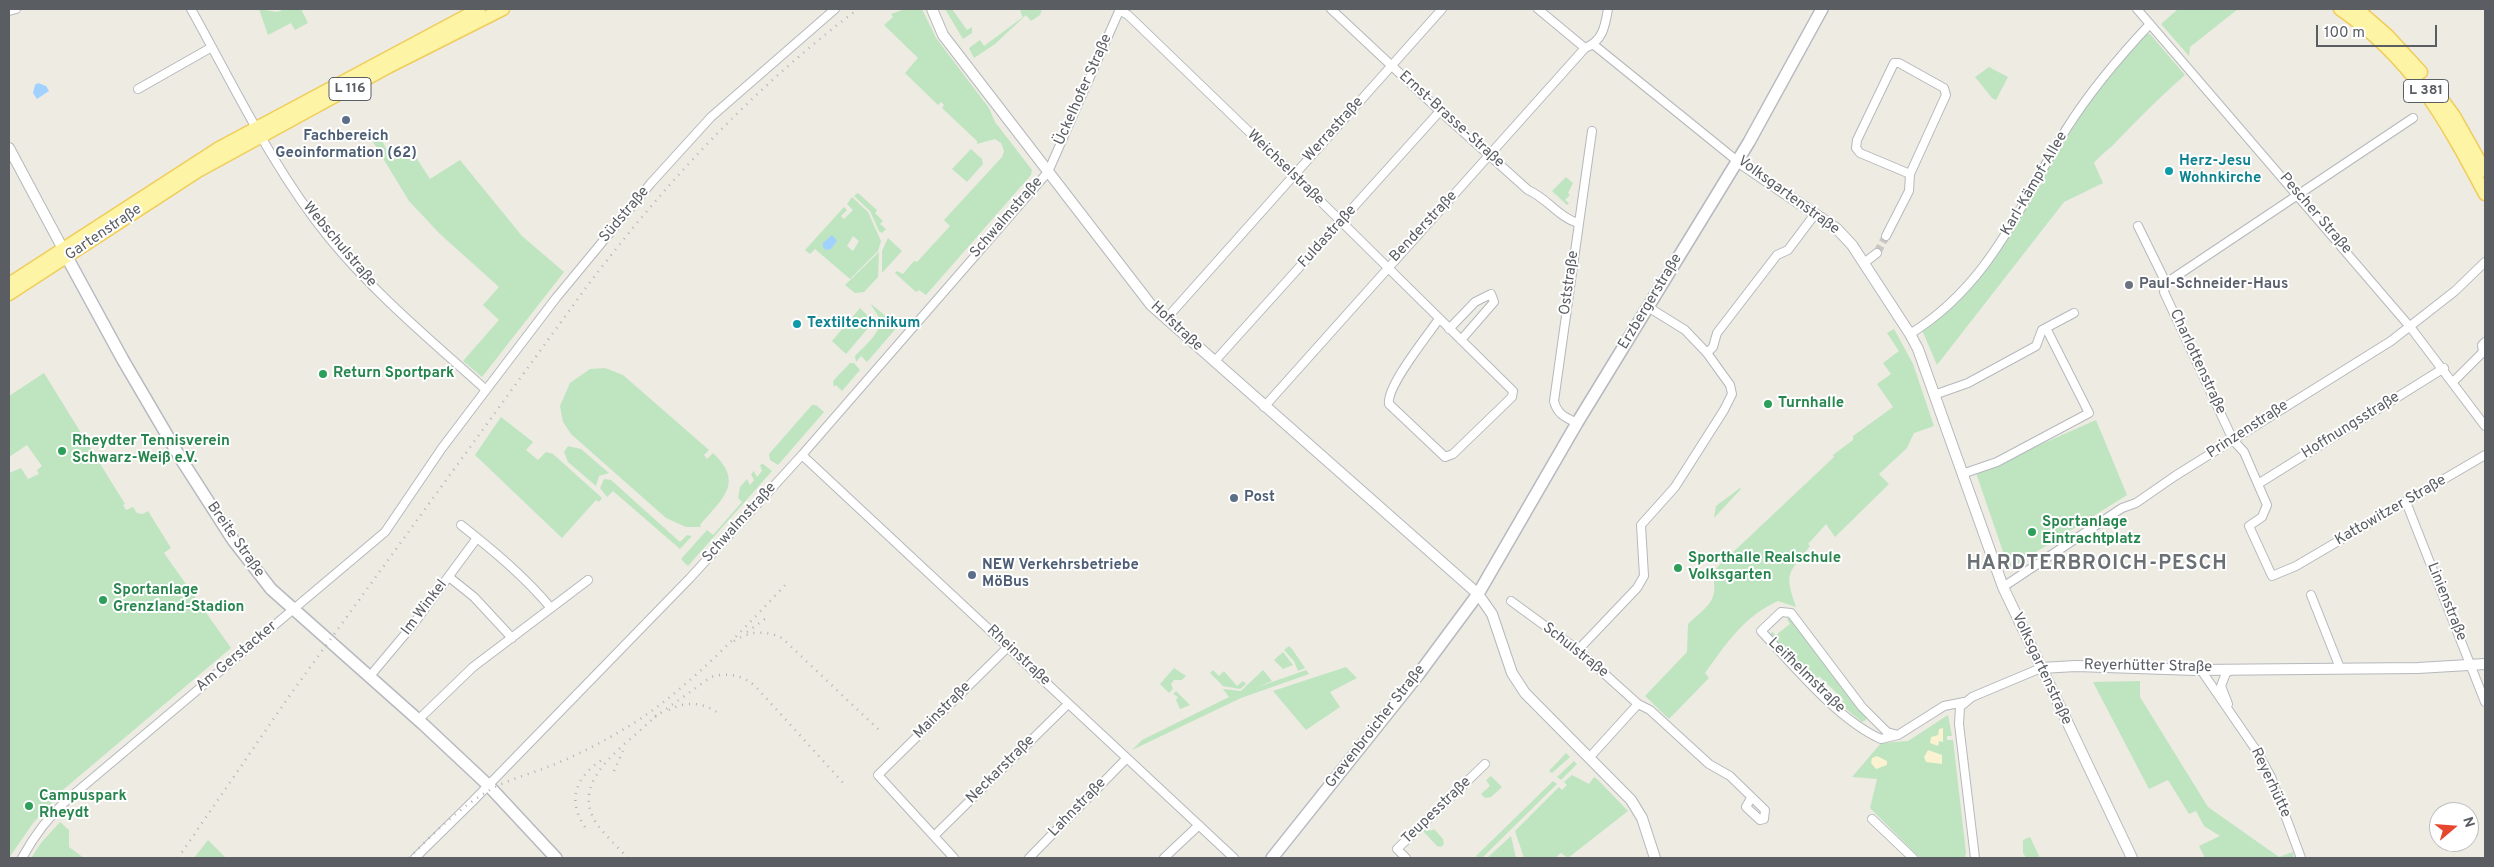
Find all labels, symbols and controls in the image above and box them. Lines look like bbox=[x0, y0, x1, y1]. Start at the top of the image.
scale bar bbox=[2319, 15, 2440, 47]
text: 100 m bbox=[2324, 24, 2365, 43]
street label: Ückelhofer Straße bbox=[1051, 31, 1117, 149]
street label: Ernst-Brasse-Straße bbox=[1395, 68, 1507, 172]
road number: L 116 bbox=[329, 78, 371, 100]
road number: L 381 bbox=[2404, 80, 2448, 102]
street label: Werrastraße bbox=[1300, 94, 1368, 166]
marker: Fachbereich Geoinformation (62) bbox=[340, 114, 352, 126]
street label: Weichselstraße bbox=[1243, 127, 1327, 209]
place label: Fachbereich Geoinformation (62) bbox=[275, 128, 417, 163]
street label: Karl-Kämpf-Allee bbox=[1998, 129, 2072, 239]
street label: Volksgartenstraße bbox=[1733, 153, 1843, 239]
place label: Herz-Jesu Wohnkirche bbox=[2179, 153, 2261, 188]
marker: Herz-Jesu Wohnkirche bbox=[2163, 165, 2175, 177]
street label: Pescher Straße bbox=[2275, 170, 2355, 258]
street label: Schwalmstraße bbox=[967, 174, 1047, 262]
street label: Südstraße bbox=[596, 183, 654, 247]
street label: Benderstraße bbox=[1386, 188, 1462, 266]
street label: Webschulstraße bbox=[298, 199, 380, 291]
street label: Gartenstraße bbox=[62, 201, 146, 265]
street label: Fuldastraße bbox=[1295, 202, 1361, 272]
street label: Oststraße bbox=[1557, 250, 1583, 316]
street label: Erzbergerstraße bbox=[1615, 251, 1687, 353]
place label: Paul-Schneider-Haus bbox=[2139, 276, 2288, 294]
marker: Paul-Schneider-Haus bbox=[2123, 279, 2135, 291]
street label: Hofstraße bbox=[1146, 298, 1206, 356]
street label: Charlottenstraße bbox=[2165, 307, 2229, 417]
place label: Textiltechnikum bbox=[807, 315, 920, 333]
marker: Textiltechnikum bbox=[791, 318, 803, 330]
place label: Return Sportpark bbox=[333, 365, 454, 383]
marker: Return Sportpark bbox=[317, 368, 329, 380]
street label: Hoffnungsstraße bbox=[2299, 389, 2403, 463]
place label: Turnhalle bbox=[1778, 395, 1844, 413]
street label: Prinzenstraße bbox=[2204, 397, 2292, 463]
marker: Turnhalle bbox=[1762, 398, 1774, 410]
place label: Rheydter Tennisverein Schwarz-Weiß e.V. bbox=[72, 433, 230, 468]
marker: Rheydter Tennisverein Schwarz-Weiß e.V. bbox=[56, 445, 68, 457]
street label: Kattowitzer Straße bbox=[2332, 472, 2450, 550]
street label: Schwalmstraße bbox=[699, 479, 781, 567]
place label: Post bbox=[1244, 489, 1275, 507]
marker: Post bbox=[1228, 492, 1240, 504]
street label: Breite Straße bbox=[202, 499, 268, 581]
place label: Sportanlage Eintrachtplatz bbox=[2042, 514, 2141, 549]
marker: Sportanlage Eintrachtplatz bbox=[2026, 526, 2038, 538]
place label: Sporthalle Realschule Volksgarten bbox=[1688, 550, 1841, 585]
district label: HARDTERBROICH-PESCH bbox=[1964, 553, 2230, 577]
place label: NEW Verkehrsbetriebe MöBus bbox=[982, 557, 1139, 592]
street label: Linienstraße bbox=[2422, 560, 2470, 644]
marker: Sporthalle Realschule Volksgarten bbox=[1672, 562, 1684, 574]
marker: NEW Verkehrsbetriebe MöBus bbox=[966, 569, 978, 581]
street label: Im Winkel bbox=[398, 577, 452, 639]
place label: Sportanlage Grenzland-Stadion bbox=[113, 582, 244, 617]
marker: Sportanlage Grenzland-Stadion bbox=[97, 594, 109, 606]
street label: Volksgartenstraße bbox=[2007, 610, 2075, 728]
street label: Am Gerstacker bbox=[193, 618, 281, 696]
street label: Schulstraße bbox=[1538, 620, 1612, 682]
street label: Rheinstraße bbox=[982, 622, 1054, 690]
street label: Leifhelmstraße bbox=[1764, 635, 1848, 717]
street label: Reyerhütter Straße bbox=[2084, 657, 2212, 677]
street label: Grevenbroicher Straße bbox=[1322, 662, 1430, 792]
street label: Mainstraße bbox=[911, 679, 975, 743]
street label: Neckarstraße bbox=[963, 732, 1039, 808]
street label: Reyerhütte bbox=[2246, 745, 2294, 821]
street label: Teupesstraße bbox=[1399, 773, 1475, 849]
street label: Lahnstraße bbox=[1045, 775, 1111, 841]
place label: Campuspark Rheydt bbox=[39, 788, 127, 823]
marker: Campuspark Rheydt bbox=[23, 800, 35, 812]
north arrow bbox=[2429, 802, 2479, 852]
text: N bbox=[2458, 815, 2477, 830]

